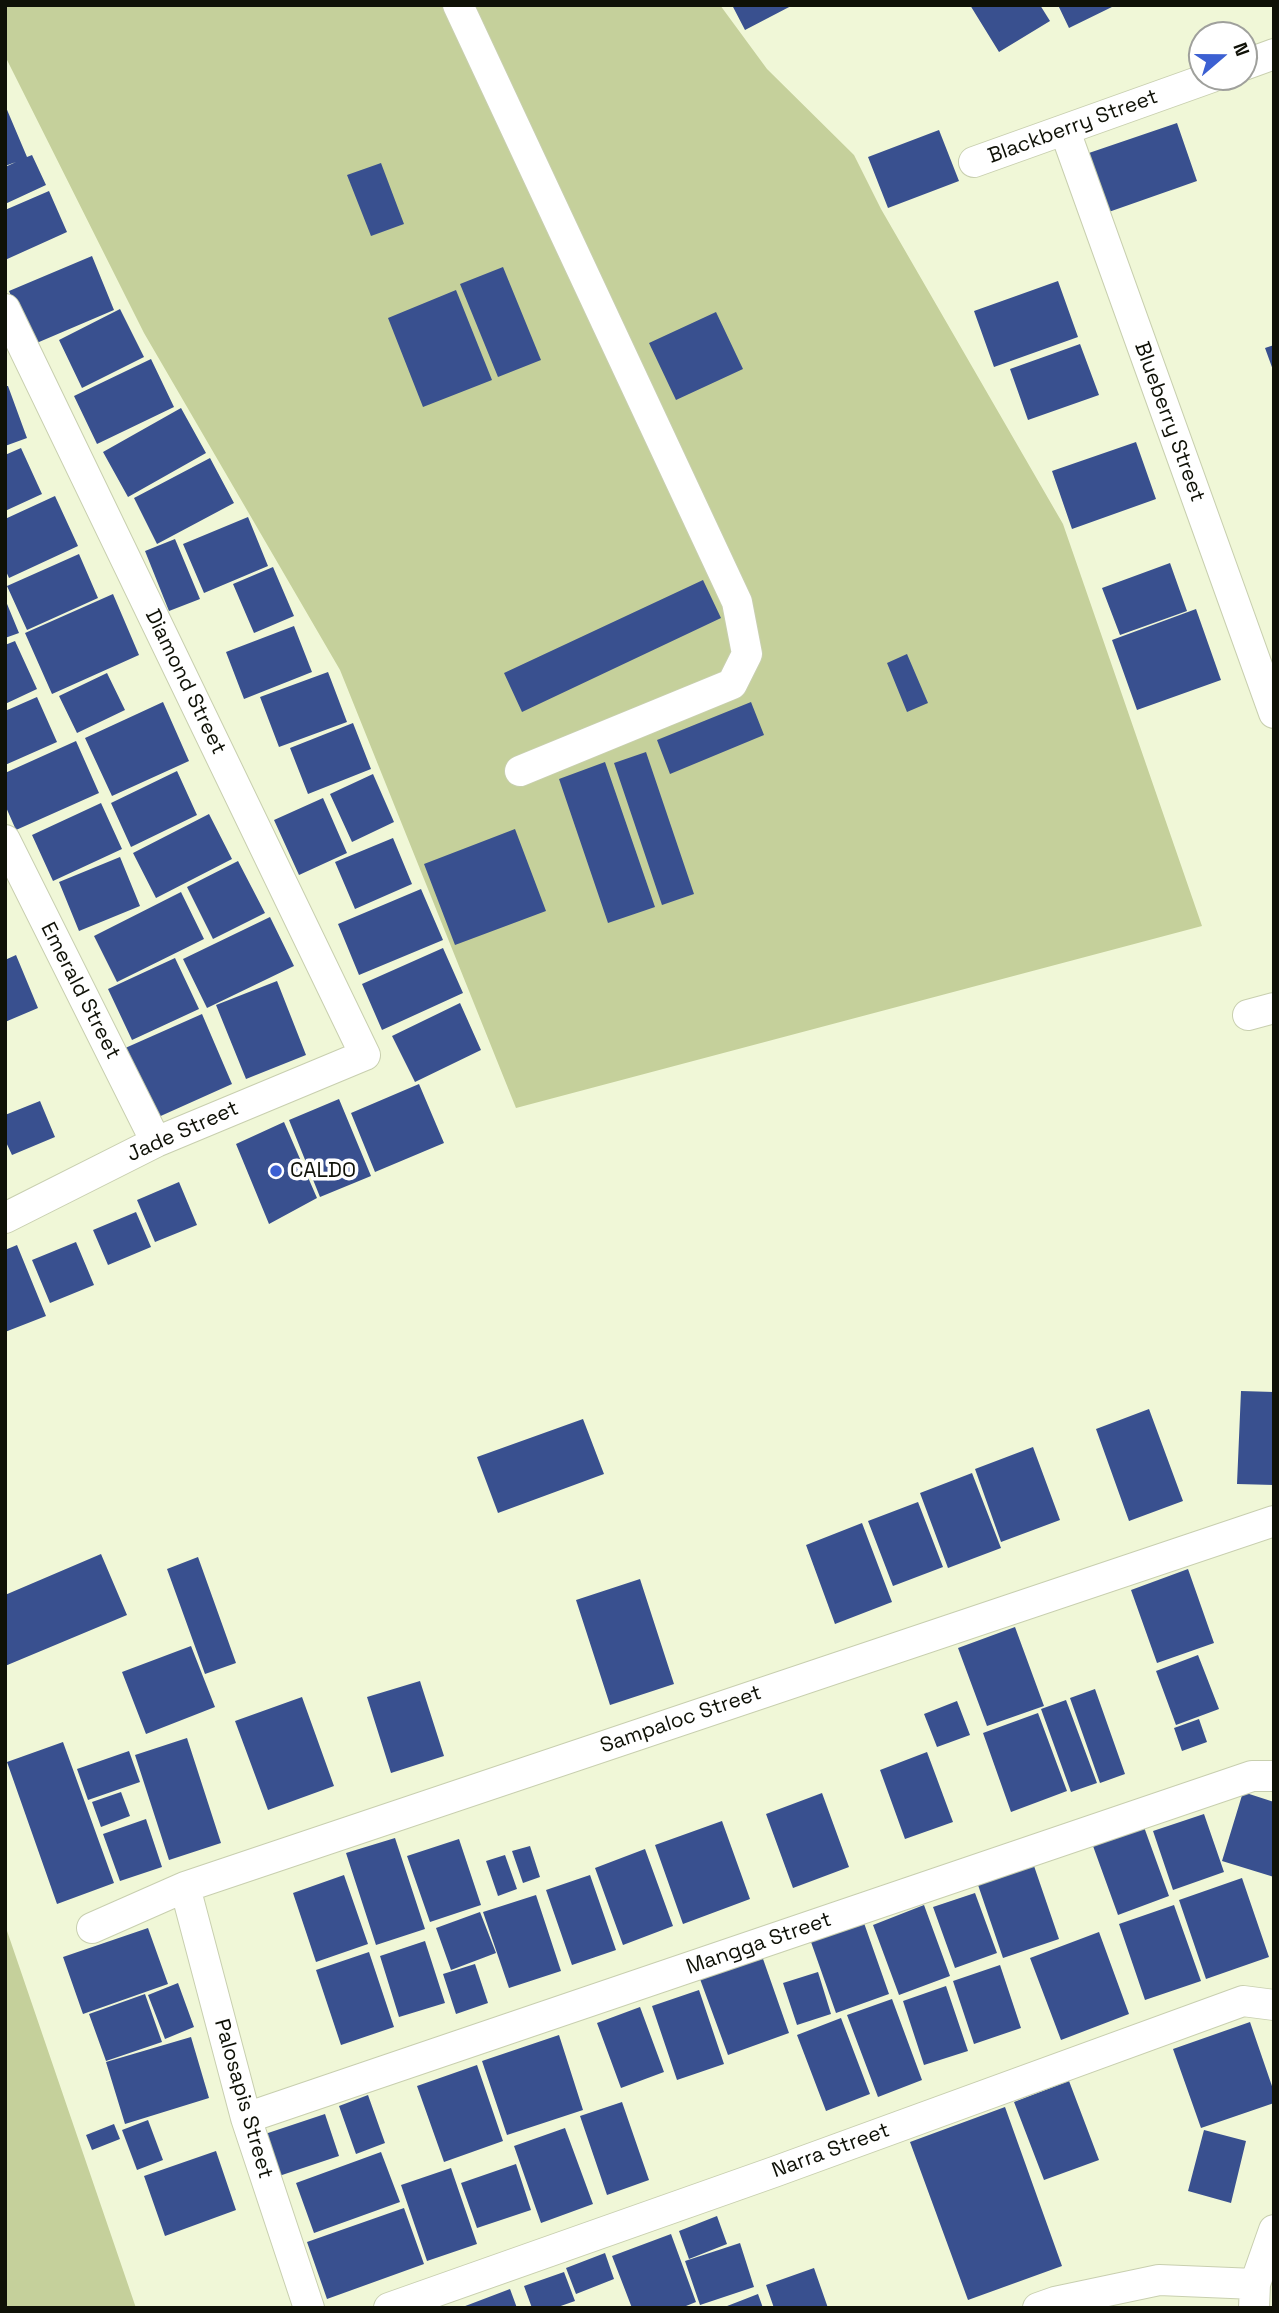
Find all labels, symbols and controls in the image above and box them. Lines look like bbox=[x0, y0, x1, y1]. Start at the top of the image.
north arrow bbox=[1188, 21, 1258, 91]
text: N bbox=[1227, 39, 1255, 60]
street label: Blackberry Street bbox=[985, 85, 1161, 169]
street label: Blueberry Street bbox=[1128, 339, 1210, 505]
street label: Diamond Street bbox=[139, 605, 231, 759]
street label: Emerald Street bbox=[35, 918, 125, 1064]
street label: Jade Street bbox=[123, 1096, 243, 1168]
place label: CALDO bbox=[290, 1158, 356, 1184]
marker: CALDO bbox=[268, 1163, 284, 1179]
street label: Sampaloc Street bbox=[597, 1681, 765, 1759]
street label: Mangga Street bbox=[683, 1907, 835, 1981]
street label: Palosapis Street bbox=[208, 2016, 278, 2182]
street label: Narra Street bbox=[769, 2118, 893, 2184]

